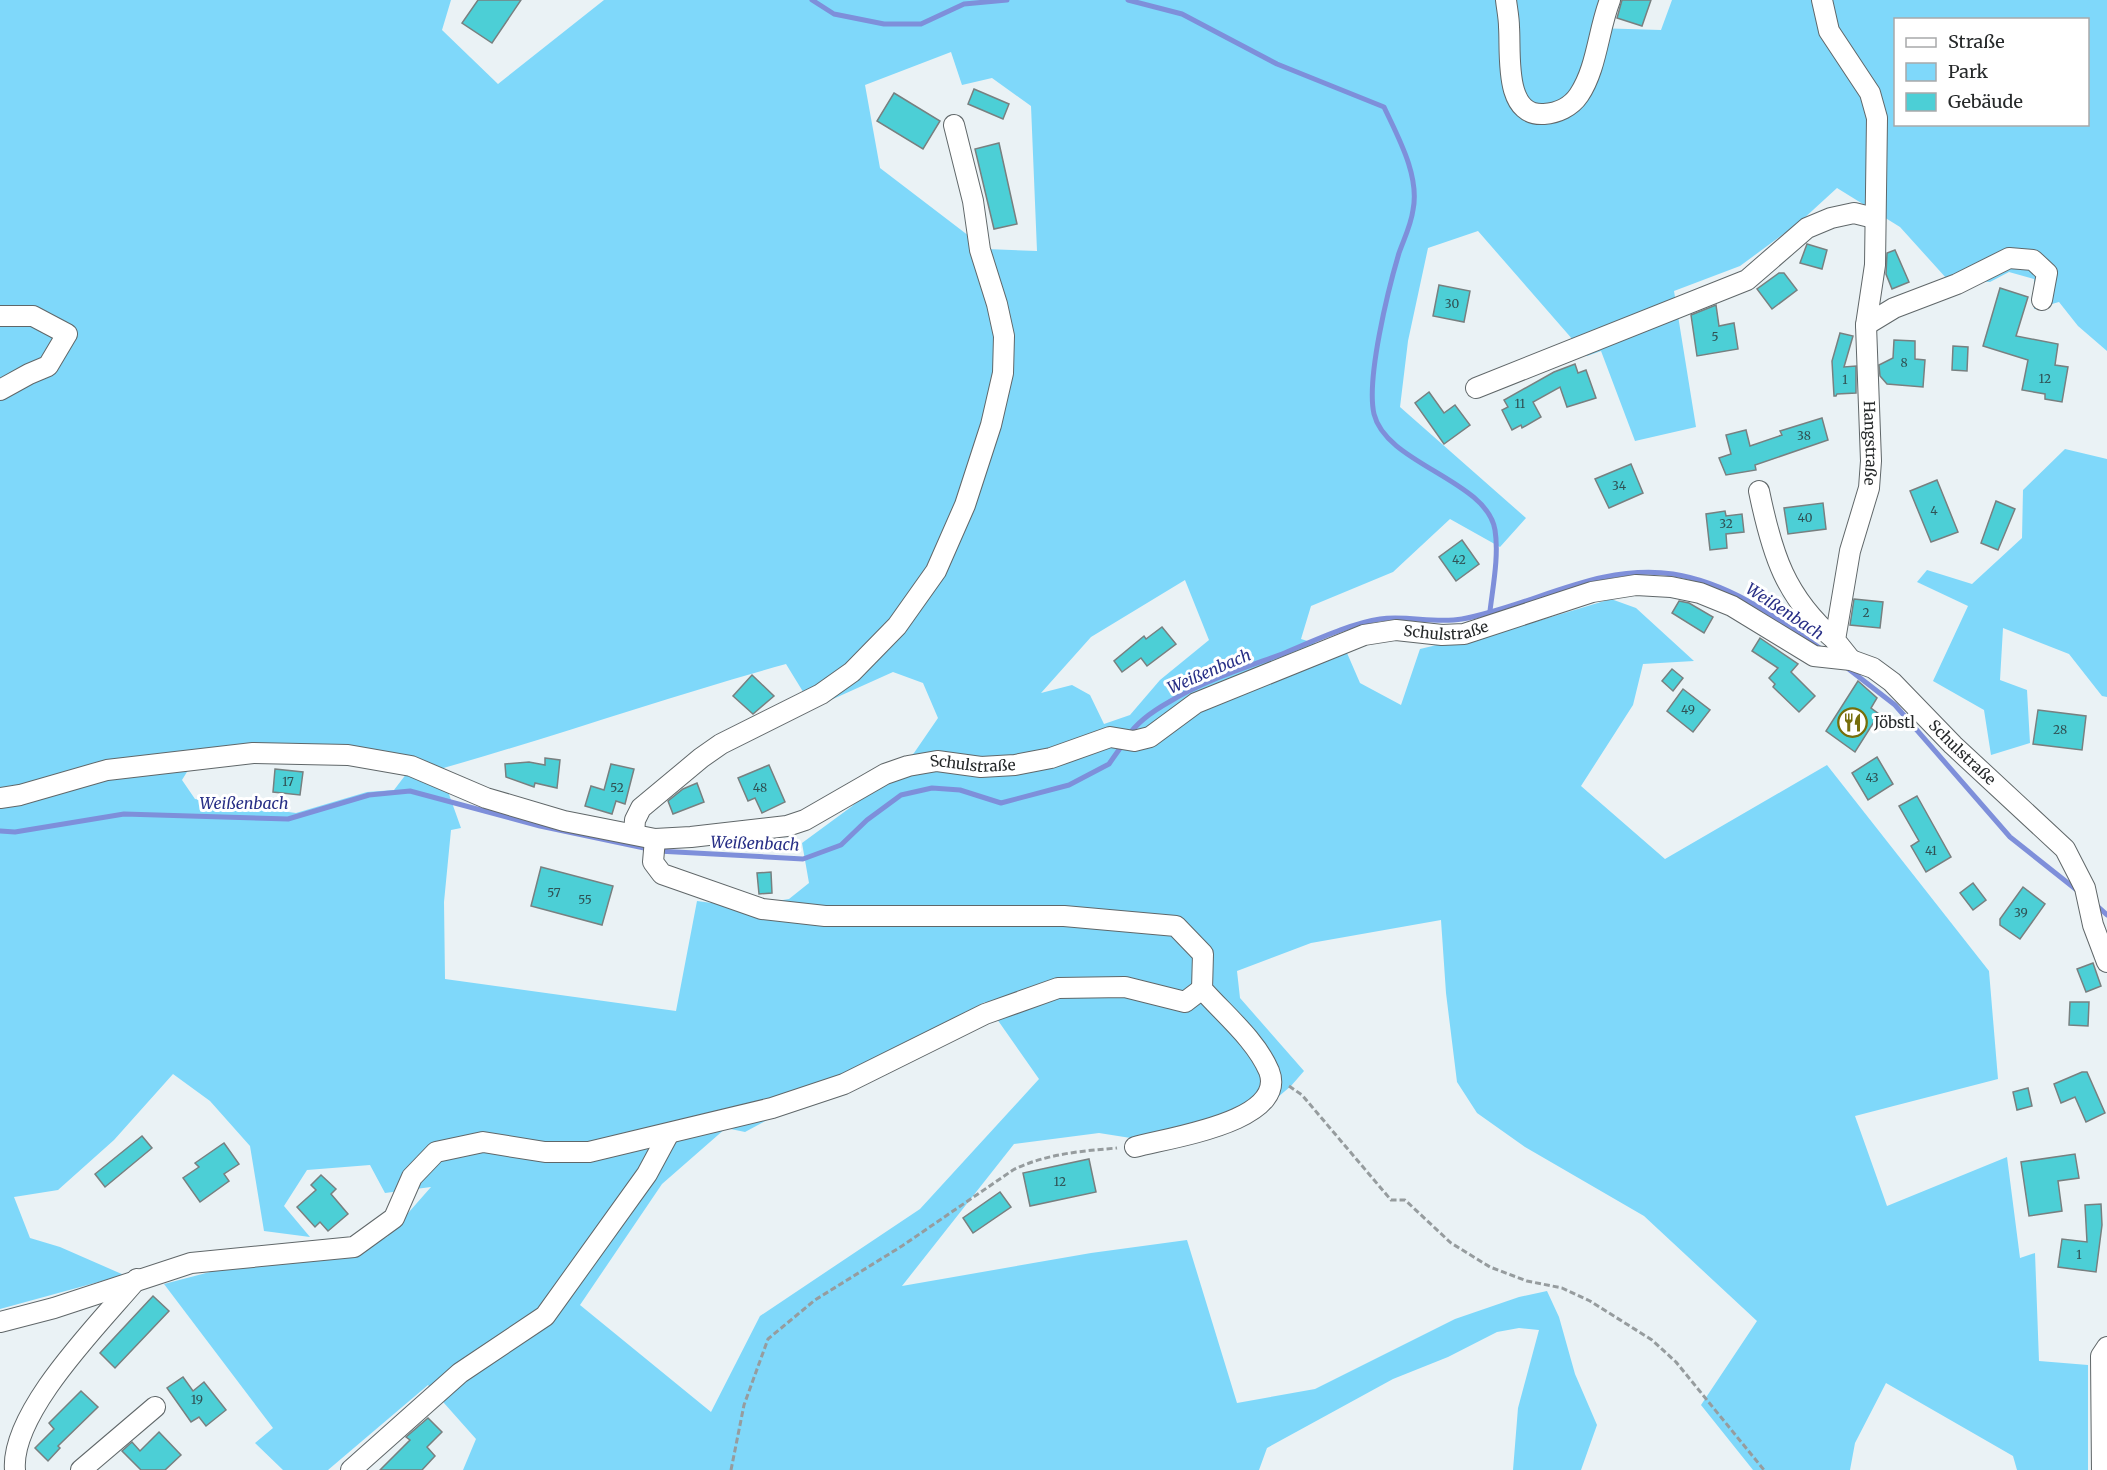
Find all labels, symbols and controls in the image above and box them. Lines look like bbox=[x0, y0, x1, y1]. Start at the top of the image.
legend bbox=[1894, 18, 2089, 126]
text: Straße bbox=[1948, 30, 2005, 53]
text: Park bbox=[1948, 60, 1989, 83]
text: Gebäude bbox=[1948, 90, 2023, 113]
house number: 30 bbox=[1445, 296, 1459, 311]
house number: 5 bbox=[1711, 329, 1719, 344]
house number: 8 bbox=[1900, 355, 1908, 370]
house number: 12 bbox=[2039, 371, 2051, 386]
house number: 1 bbox=[1842, 372, 1848, 387]
house number: 11 bbox=[1515, 396, 1526, 411]
street label: Hangstraße bbox=[1860, 401, 1881, 486]
house number: 38 bbox=[1797, 428, 1811, 443]
house number: 34 bbox=[1612, 478, 1627, 493]
house number: 4 bbox=[1930, 503, 1938, 518]
house number: 40 bbox=[1798, 510, 1813, 525]
house number: 32 bbox=[1719, 516, 1733, 531]
house number: 42 bbox=[1452, 552, 1466, 567]
water label: Weißenbach bbox=[1742, 578, 1828, 644]
house number: 2 bbox=[1862, 605, 1870, 620]
street label: Schulstraße bbox=[1403, 617, 1491, 644]
water label: Weißenbach bbox=[1164, 644, 1254, 698]
house number: 49 bbox=[1681, 702, 1695, 717]
restaurant icon: Jöbstl bbox=[1837, 707, 1869, 739]
place label: Jöbstl bbox=[1873, 713, 1915, 732]
street label: Schulstraße bbox=[1925, 716, 2000, 789]
house number: 28 bbox=[2053, 722, 2067, 737]
street label: Schulstraße bbox=[928, 751, 1016, 776]
house number: 43 bbox=[1865, 770, 1879, 785]
house number: 17 bbox=[282, 774, 294, 789]
house number: 52 bbox=[610, 780, 624, 795]
house number: 48 bbox=[753, 780, 767, 795]
water label: Weißenbach bbox=[200, 793, 288, 813]
water label: Weißenbach bbox=[710, 831, 800, 855]
house number: 41 bbox=[1925, 843, 1938, 858]
house number: 57 bbox=[547, 885, 561, 900]
house number: 55 bbox=[578, 892, 592, 907]
house number: 39 bbox=[2014, 905, 2028, 920]
house number: 12 bbox=[1054, 1174, 1066, 1189]
house number: 1 bbox=[2076, 1247, 2082, 1262]
house number: 19 bbox=[191, 1392, 203, 1407]

